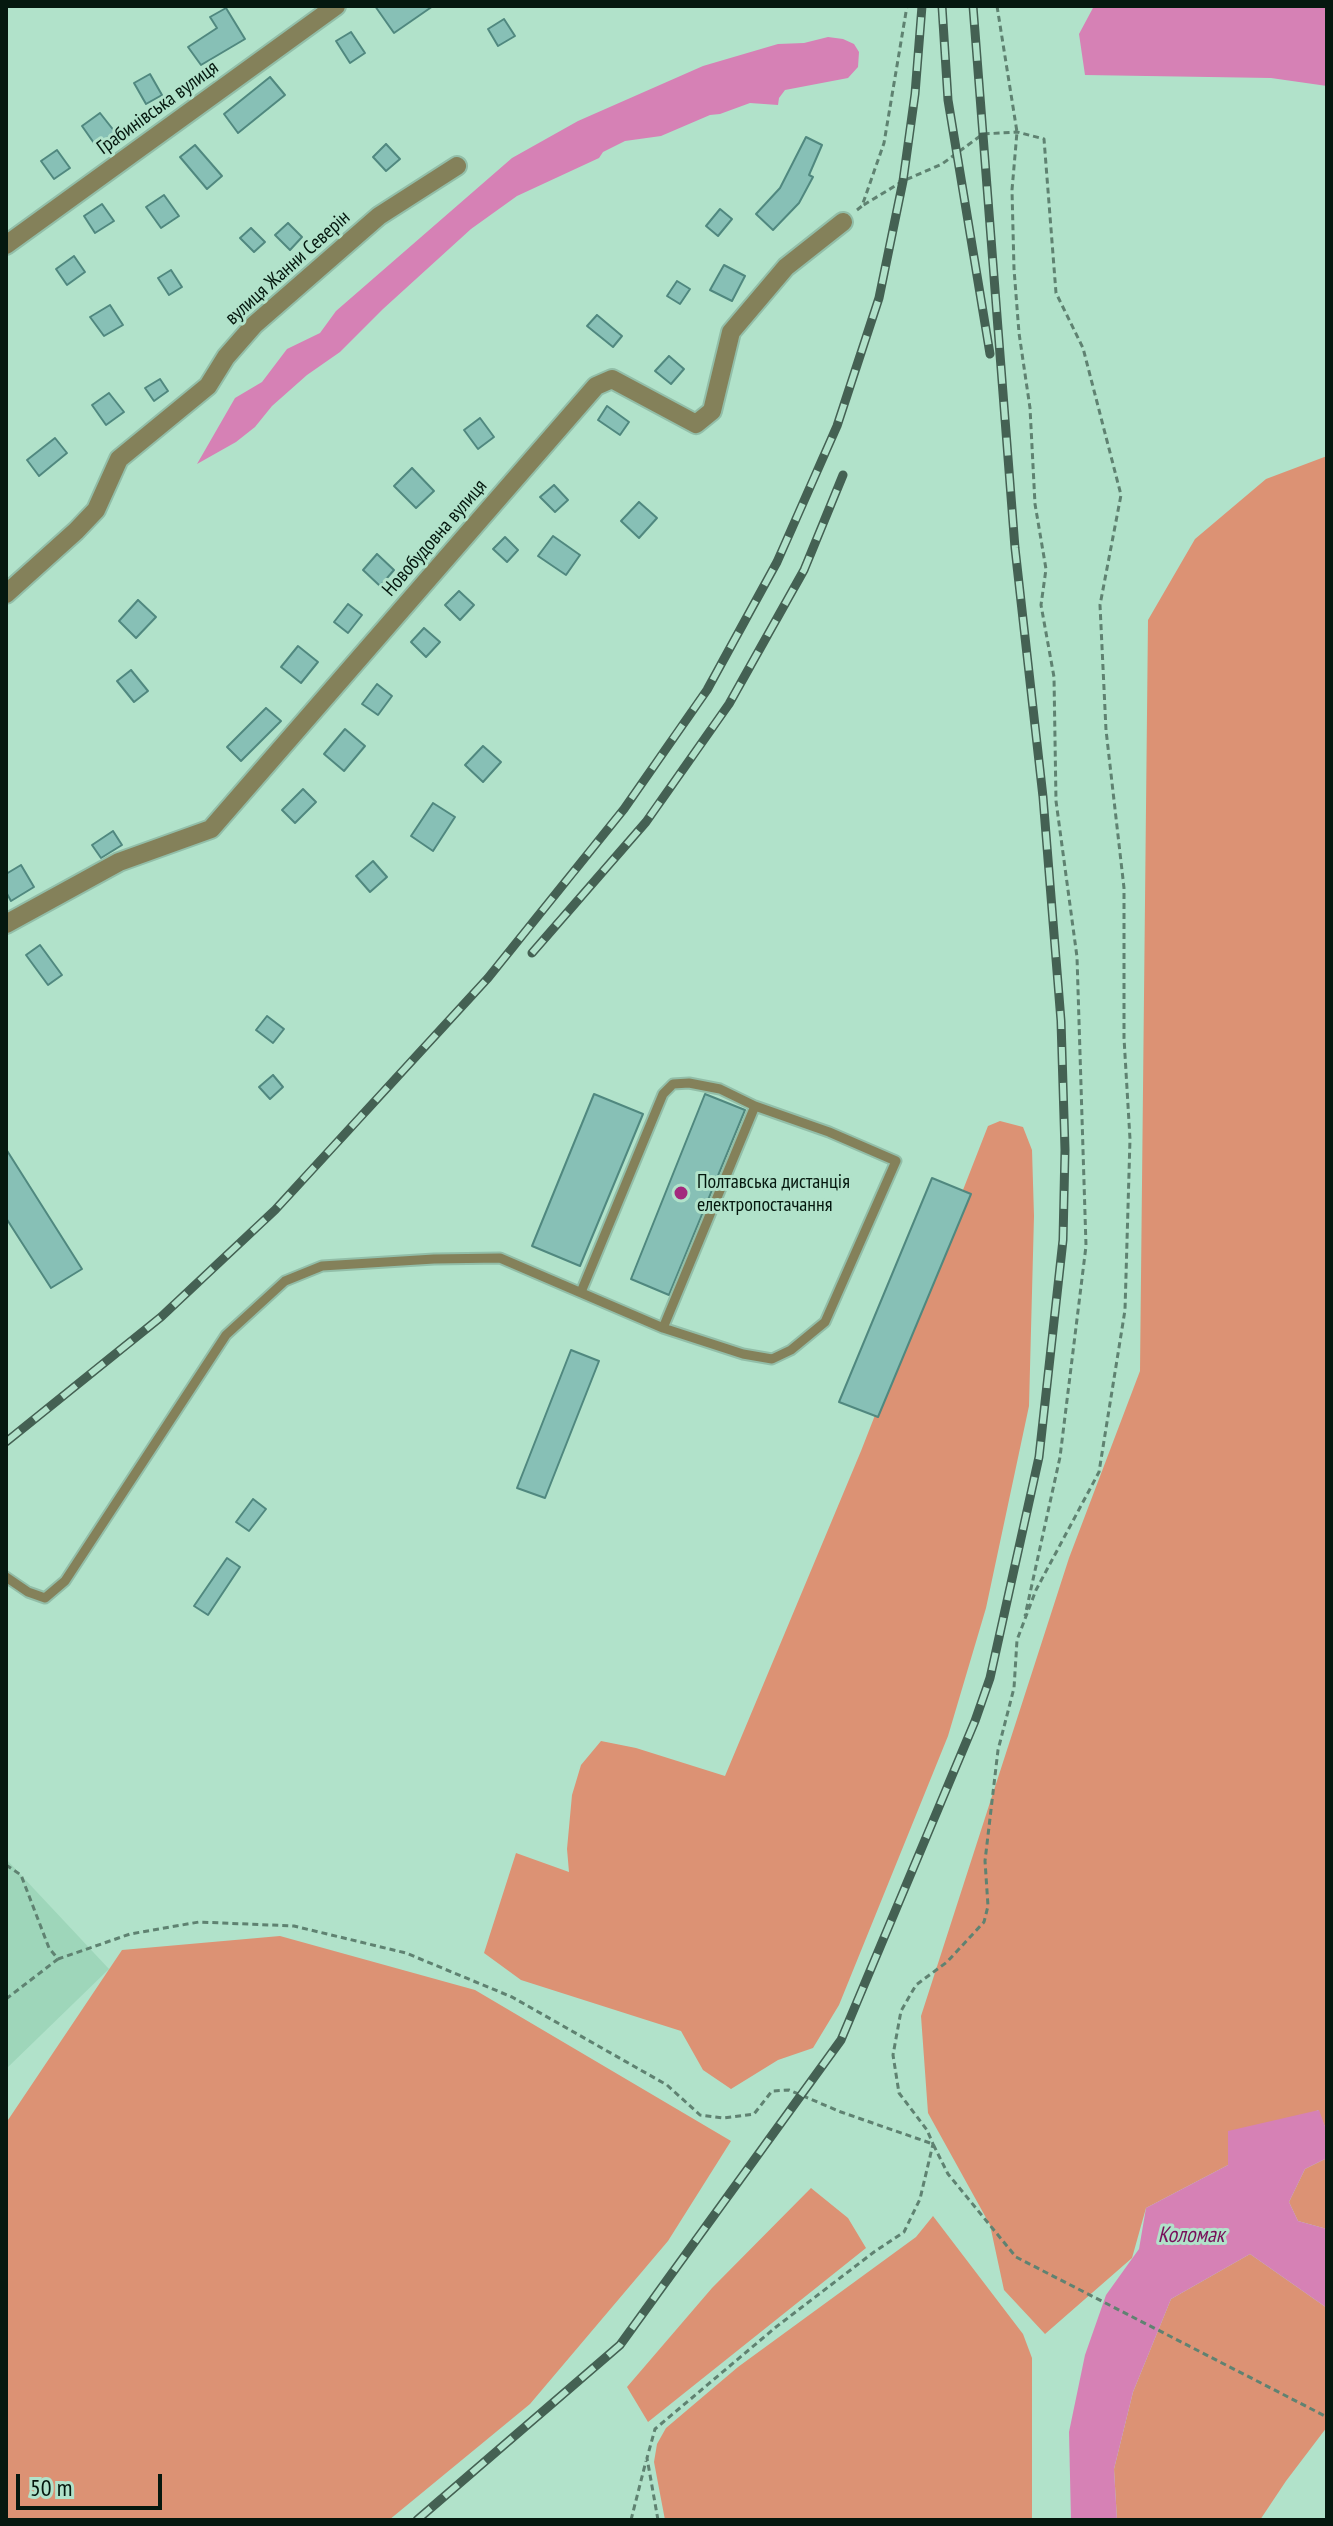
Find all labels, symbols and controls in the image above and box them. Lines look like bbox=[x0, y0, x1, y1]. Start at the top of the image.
street label: Грабинівська вулиця bbox=[93, 56, 223, 160]
street label: вулиця Жанни Северін bbox=[221, 206, 355, 330]
street label: Новобудовна вулиця bbox=[378, 475, 492, 601]
place label: Полтавська дистанція електропостачання bbox=[697, 1170, 850, 1217]
marker: Полтавська дистанція електропостачання bbox=[672, 1184, 690, 1202]
water label: Коломак bbox=[1158, 2223, 1224, 2249]
scale bar bbox=[20, 2458, 166, 2508]
text: 50 m bbox=[30, 2472, 72, 2503]

